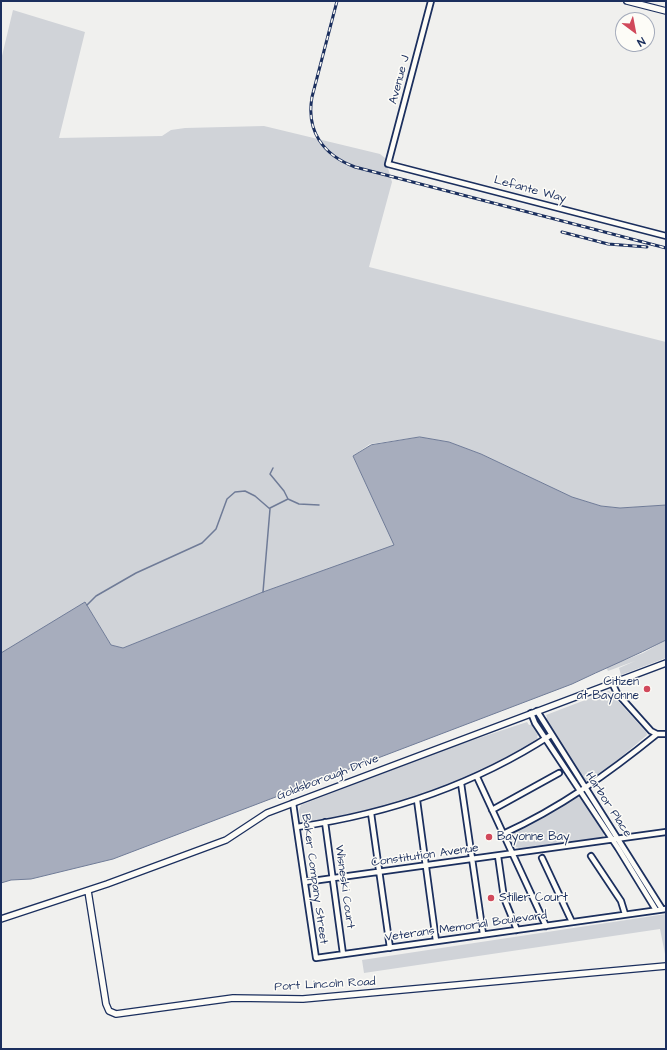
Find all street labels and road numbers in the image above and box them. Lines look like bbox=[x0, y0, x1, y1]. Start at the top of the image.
street label: Avenue J bbox=[387, 54, 413, 106]
street label: Lefante Way bbox=[492, 173, 568, 207]
street label: Goldsborough Drive bbox=[275, 752, 381, 804]
street label: Harbor Place bbox=[582, 770, 634, 840]
street label: Baker Company Street bbox=[298, 813, 330, 945]
street label: Constitution Avenue bbox=[370, 841, 480, 871]
street label: Wisneski Court bbox=[331, 844, 357, 930]
street label: Veterans Memorial Boulevard bbox=[384, 908, 548, 946]
street label: Port Lincoln Road bbox=[274, 975, 376, 995]

